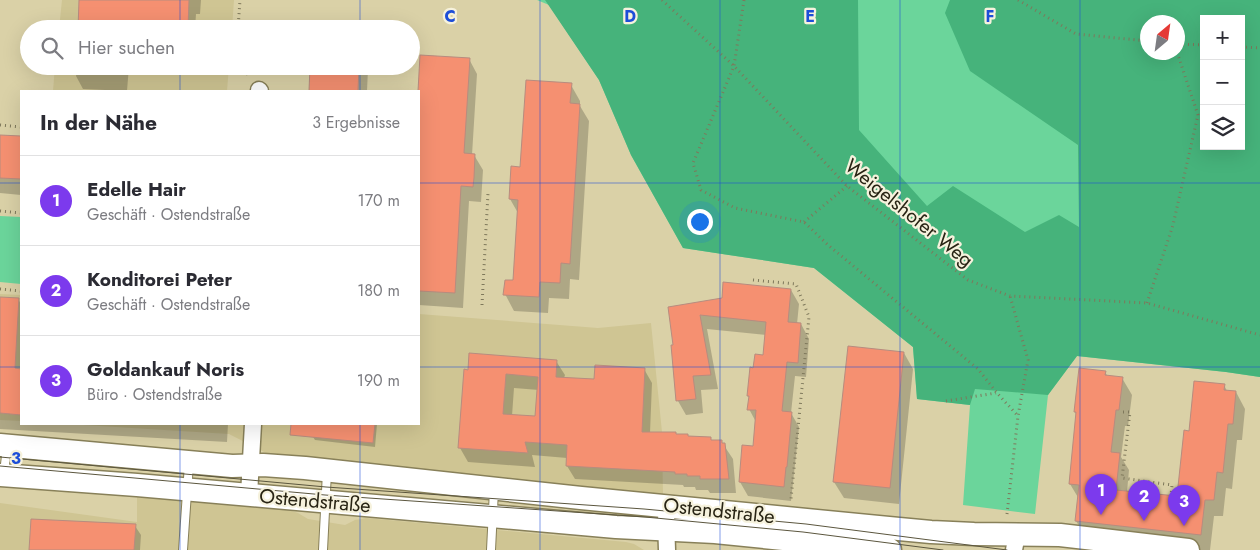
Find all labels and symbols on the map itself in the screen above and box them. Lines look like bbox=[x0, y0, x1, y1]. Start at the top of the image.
text: C bbox=[444, 5, 456, 28]
text: D bbox=[624, 5, 636, 28]
text: E bbox=[805, 5, 815, 28]
text: F bbox=[986, 5, 994, 28]
north arrow bbox=[1140, 15, 1185, 60]
street label: Weigelshofer Weg bbox=[838, 152, 980, 274]
your location bbox=[687, 209, 713, 235]
text: 3 bbox=[11, 447, 21, 470]
pin: 1 bbox=[1085, 474, 1117, 515]
pin: 2 bbox=[1128, 480, 1160, 521]
street label: Ostendstraße bbox=[258, 482, 372, 520]
pin: 3 bbox=[1168, 485, 1200, 526]
street label: Ostendstraße bbox=[662, 491, 776, 531]

